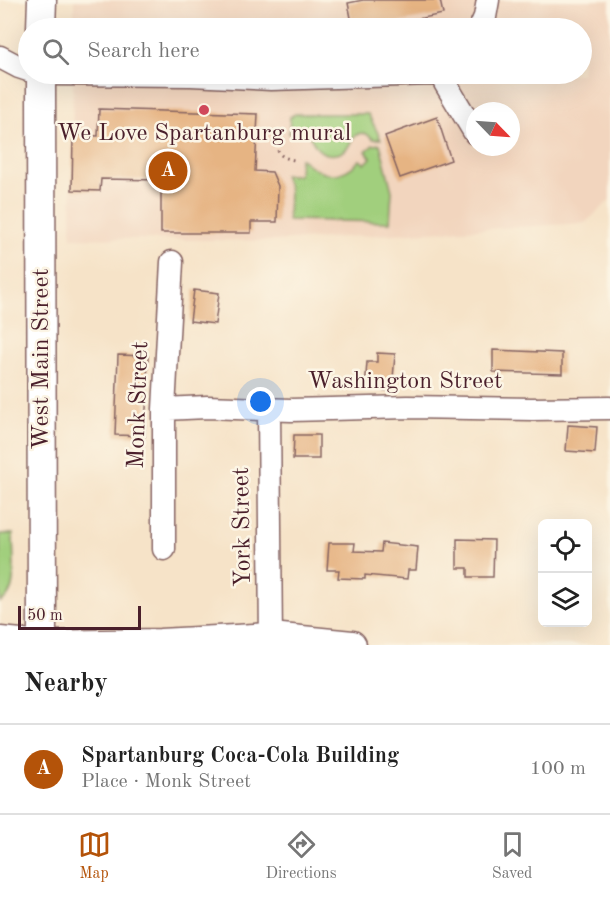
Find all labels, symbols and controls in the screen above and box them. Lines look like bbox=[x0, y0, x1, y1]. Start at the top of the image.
search box bbox=[18, 18, 592, 84]
icon: search bbox=[39, 35, 72, 68]
text: Search here bbox=[87, 40, 200, 62]
north arrow bbox=[466, 102, 520, 156]
marker: We Love Spartanburg mural bbox=[197, 103, 211, 117]
place label: We Love Spartanburg mural bbox=[57, 122, 351, 146]
pin: A bbox=[148, 148, 188, 194]
street label: West Main Street bbox=[30, 268, 54, 450]
street label: Monk Street bbox=[125, 341, 153, 469]
street label: Washington Street bbox=[307, 370, 503, 394]
your location bbox=[246, 387, 275, 416]
street label: York Street bbox=[230, 467, 256, 587]
map controls bbox=[538, 519, 592, 627]
button: locate bbox=[538, 519, 592, 573]
button: layers bbox=[538, 573, 592, 627]
scale bar bbox=[18, 603, 141, 630]
text: 50 m bbox=[27, 608, 63, 624]
text: Nearby bbox=[24, 671, 108, 697]
text: Spartanburg Coca-Cola Building bbox=[81, 745, 399, 767]
text: A bbox=[36, 759, 51, 779]
text: 100 m bbox=[530, 759, 586, 779]
text: Place · Monk Street bbox=[81, 772, 251, 792]
tab: Map bbox=[78, 828, 111, 884]
tab: Directions bbox=[266, 828, 337, 884]
tab: Saved bbox=[492, 828, 532, 884]

